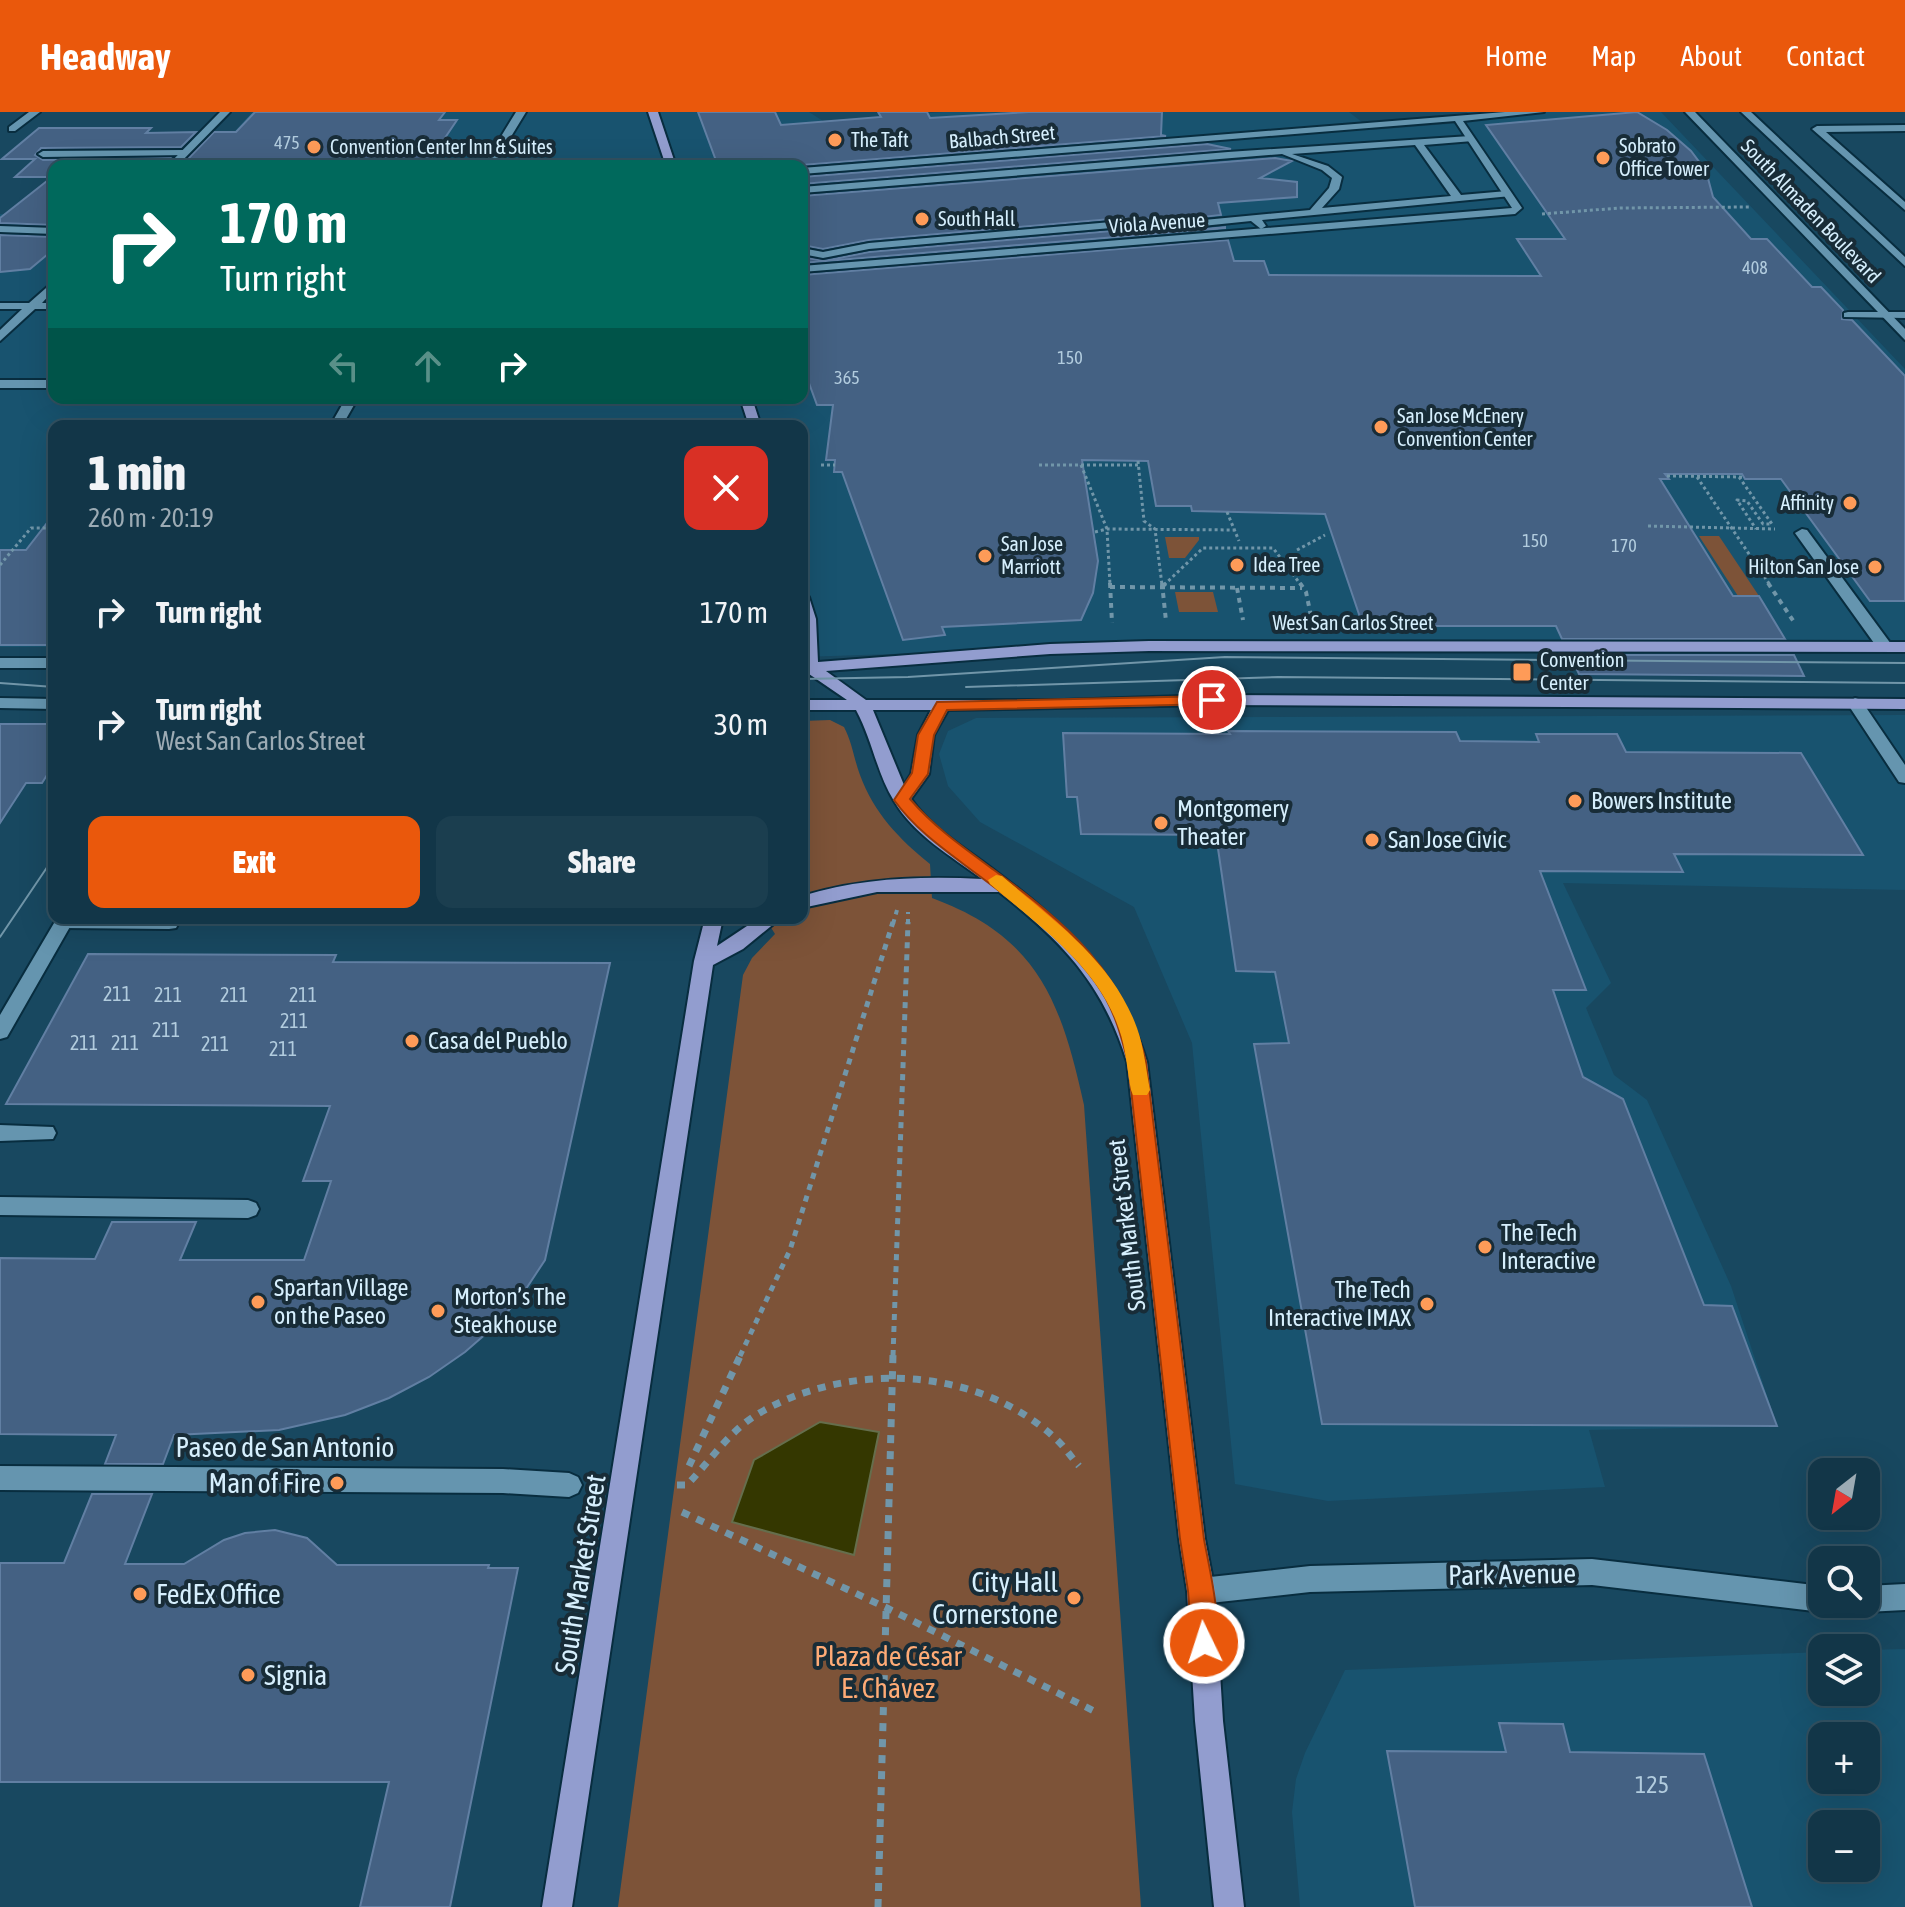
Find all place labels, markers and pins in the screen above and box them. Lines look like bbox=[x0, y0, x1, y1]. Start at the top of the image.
place label: The Taft bbox=[851, 128, 909, 151]
marker: The Taft bbox=[826, 131, 844, 149]
place label: Sobrato Office Tower bbox=[1619, 134, 1710, 180]
place label: Convention Center Inn & Suites bbox=[330, 135, 553, 158]
marker: Convention Center Inn & Suites bbox=[305, 138, 323, 156]
marker: Sobrato Office Tower bbox=[1594, 149, 1612, 167]
place label: South Hall bbox=[938, 207, 1016, 230]
marker: South Hall bbox=[913, 210, 931, 228]
place label: San Jose McEnery Convention Center bbox=[1397, 404, 1534, 450]
marker: San Jose McEnery Convention Center bbox=[1372, 418, 1390, 436]
place label: Affinity bbox=[1780, 491, 1834, 514]
marker: Affinity bbox=[1841, 494, 1859, 512]
place label: San Jose Marriott bbox=[1001, 532, 1063, 578]
marker: San Jose Marriott bbox=[976, 547, 994, 565]
place label: Idea Tree bbox=[1253, 553, 1320, 576]
place label: Hilton San Jose bbox=[1748, 555, 1859, 578]
marker: Idea Tree bbox=[1228, 556, 1246, 574]
marker: Hilton San Jose bbox=[1866, 558, 1884, 576]
place label: Convention Center bbox=[1540, 648, 1624, 694]
marker: Convention Center bbox=[1511, 661, 1533, 683]
pin bbox=[1178, 666, 1246, 734]
place label: Bowers Institute bbox=[1591, 787, 1732, 814]
marker: Bowers Institute bbox=[1566, 792, 1584, 810]
place label: Montgomery Theater bbox=[1177, 795, 1289, 850]
marker: Montgomery Theater bbox=[1152, 814, 1170, 832]
place label: San Jose Civic bbox=[1388, 826, 1507, 853]
marker: San Jose Civic bbox=[1363, 831, 1381, 849]
place label: Casa del Pueblo bbox=[428, 1027, 568, 1054]
marker: Casa del Pueblo bbox=[403, 1032, 421, 1050]
place label: The Tech Interactive bbox=[1501, 1219, 1596, 1274]
marker: The Tech Interactive bbox=[1476, 1238, 1494, 1256]
place label: Spartan Village on the Paseo bbox=[274, 1274, 408, 1329]
place label: The Tech Interactive IMAX bbox=[1268, 1276, 1411, 1331]
place label: Morton’s The Steakhouse bbox=[454, 1283, 566, 1338]
marker: Spartan Village on the Paseo bbox=[249, 1293, 267, 1311]
marker: The Tech Interactive IMAX bbox=[1418, 1295, 1436, 1313]
marker: Morton’s The Steakhouse bbox=[429, 1302, 447, 1320]
place label: Man of Fire bbox=[208, 1467, 321, 1499]
marker: Man of Fire bbox=[328, 1474, 346, 1492]
place label: City Hall Cornerstone bbox=[932, 1566, 1059, 1630]
place label: FedEx Office bbox=[156, 1578, 281, 1610]
marker: FedEx Office bbox=[131, 1585, 149, 1603]
marker: City Hall Cornerstone bbox=[1065, 1589, 1083, 1607]
place label: Signia bbox=[264, 1659, 327, 1691]
marker: Signia bbox=[239, 1666, 257, 1684]

